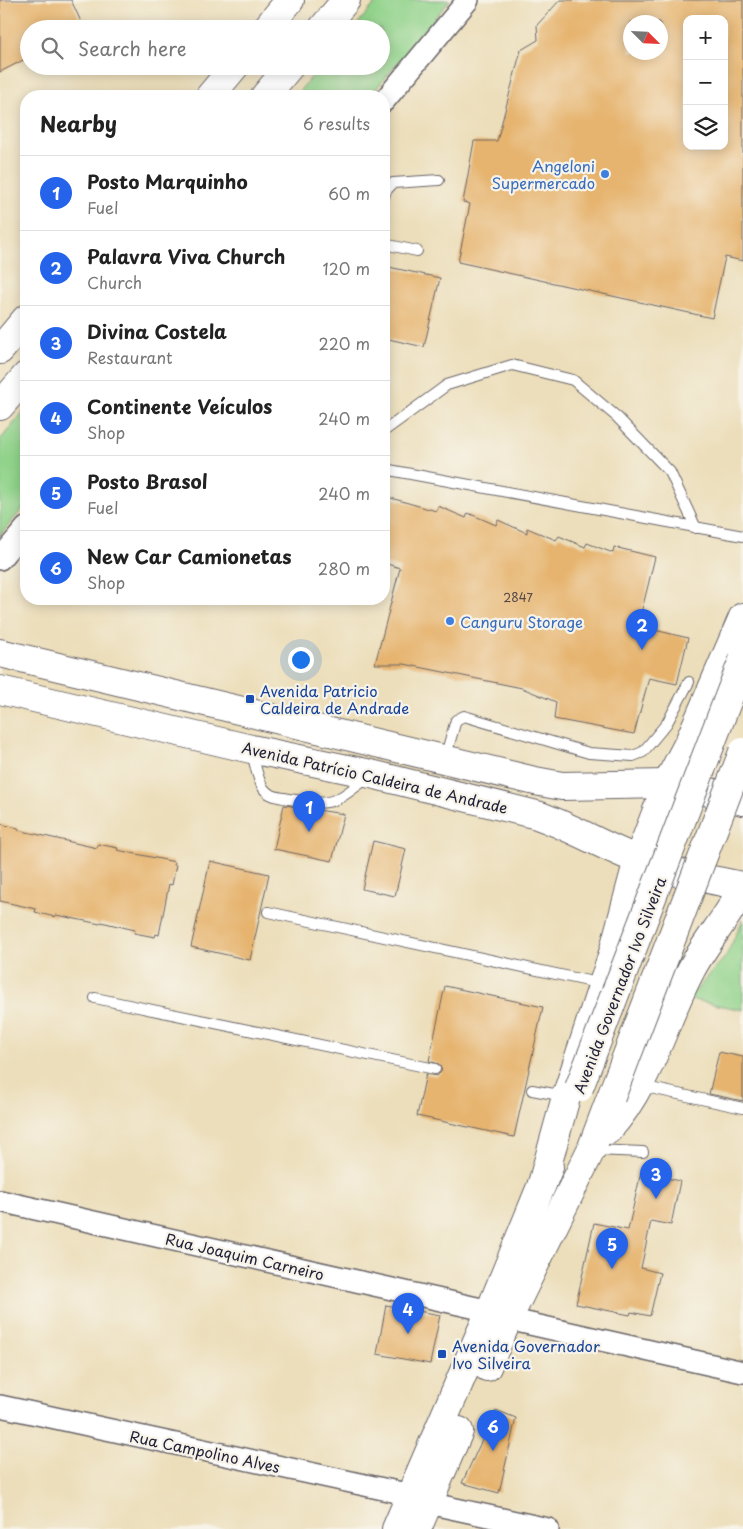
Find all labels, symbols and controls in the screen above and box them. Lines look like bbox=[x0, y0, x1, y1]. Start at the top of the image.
north arrow bbox=[623, 15, 668, 60]
map controls bbox=[683, 15, 728, 150]
button: + bbox=[683, 15, 728, 60]
search box bbox=[20, 20, 390, 75]
icon: search bbox=[38, 34, 66, 62]
text: Search here bbox=[78, 34, 187, 62]
button: − bbox=[683, 60, 728, 105]
button: layers bbox=[683, 105, 728, 150]
text: Nearby bbox=[40, 107, 117, 139]
text: 6 results bbox=[303, 111, 370, 135]
place label: Angeloni Supermercado bbox=[492, 154, 595, 194]
text: Posto Marquinho bbox=[87, 167, 248, 195]
marker: Angeloni Supermercado bbox=[599, 168, 611, 180]
text: 1 bbox=[52, 181, 60, 205]
text: 60 m bbox=[328, 181, 370, 205]
text: Fuel bbox=[87, 195, 118, 219]
text: Palavra Viva Church bbox=[87, 242, 285, 270]
text: 2 bbox=[50, 256, 62, 280]
text: 120 m bbox=[323, 256, 370, 280]
text: Church bbox=[87, 270, 142, 294]
text: Divina Costela bbox=[87, 317, 227, 345]
text: 3 bbox=[51, 331, 61, 355]
text: 220 m bbox=[319, 331, 370, 355]
text: Restaurant bbox=[87, 345, 173, 369]
text: Continente Veículos bbox=[87, 392, 272, 420]
text: 4 bbox=[51, 406, 61, 430]
text: 240 m bbox=[318, 406, 370, 430]
text: Shop bbox=[87, 420, 125, 444]
text: Posto Brasol bbox=[87, 467, 208, 495]
text: 5 bbox=[51, 481, 61, 505]
text: 240 m bbox=[318, 481, 370, 505]
text: Fuel bbox=[87, 495, 118, 519]
text: New Car Camionetas bbox=[87, 542, 292, 570]
text: 6 bbox=[50, 556, 62, 580]
text: 280 m bbox=[318, 556, 370, 580]
text: Shop bbox=[87, 570, 125, 594]
house number: 2847 bbox=[503, 588, 533, 606]
pin: 2 bbox=[626, 609, 658, 650]
place label: Canguru Storage bbox=[460, 610, 583, 633]
marker: Canguru Storage bbox=[444, 615, 456, 627]
your location bbox=[288, 647, 314, 673]
place label: Avenida Patricio Caldeira de Andrade bbox=[260, 679, 409, 719]
marker: Avenida Patricio Caldeira de Andrade bbox=[244, 693, 256, 705]
street label: Avenida Patrício Caldeira de Andrade bbox=[240, 735, 510, 819]
pin: 1 bbox=[293, 791, 325, 832]
street label: Avenida Governador Ivo Silveira bbox=[567, 873, 671, 1097]
pin: 3 bbox=[640, 1158, 672, 1199]
street label: Rua Joaquim Carneiro bbox=[163, 1227, 327, 1285]
pin: 5 bbox=[596, 1228, 628, 1269]
pin: 4 bbox=[392, 1293, 424, 1334]
place label: Avenida Governador Ivo Silveira bbox=[452, 1334, 600, 1374]
marker: Avenida Governador Ivo Silveira bbox=[436, 1348, 448, 1360]
pin: 6 bbox=[477, 1410, 509, 1451]
street label: Rua Campolino Alves bbox=[128, 1424, 282, 1478]

